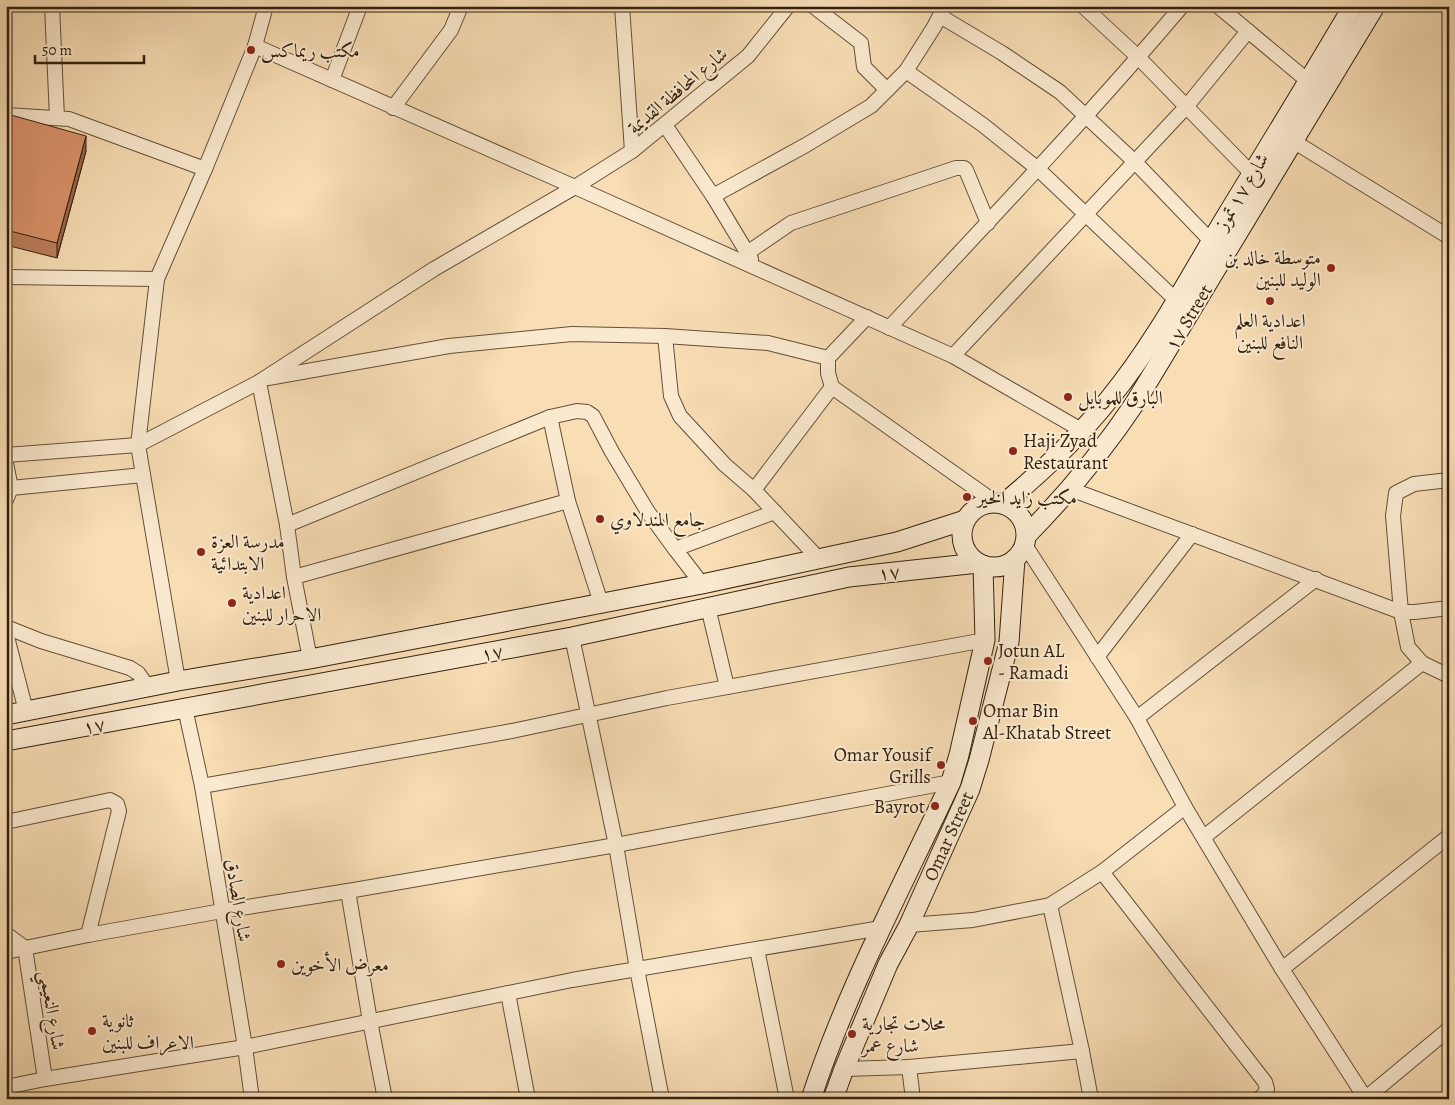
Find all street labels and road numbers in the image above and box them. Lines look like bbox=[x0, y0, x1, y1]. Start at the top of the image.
street label: شارع المحافظة القديمة bbox=[622, 41, 735, 142]
street label: شارع ١٧ تموز bbox=[1208, 148, 1277, 237]
street label: ١٧ Street bbox=[1159, 280, 1219, 355]
street label: ١٧ bbox=[877, 559, 902, 587]
street label: ١٧ bbox=[479, 638, 505, 668]
street label: ١٧ bbox=[81, 711, 107, 741]
street label: Omar Street bbox=[918, 787, 980, 885]
street label: شارع الصادق bbox=[217, 857, 257, 944]
street label: شارع النعيمي bbox=[28, 968, 71, 1053]

